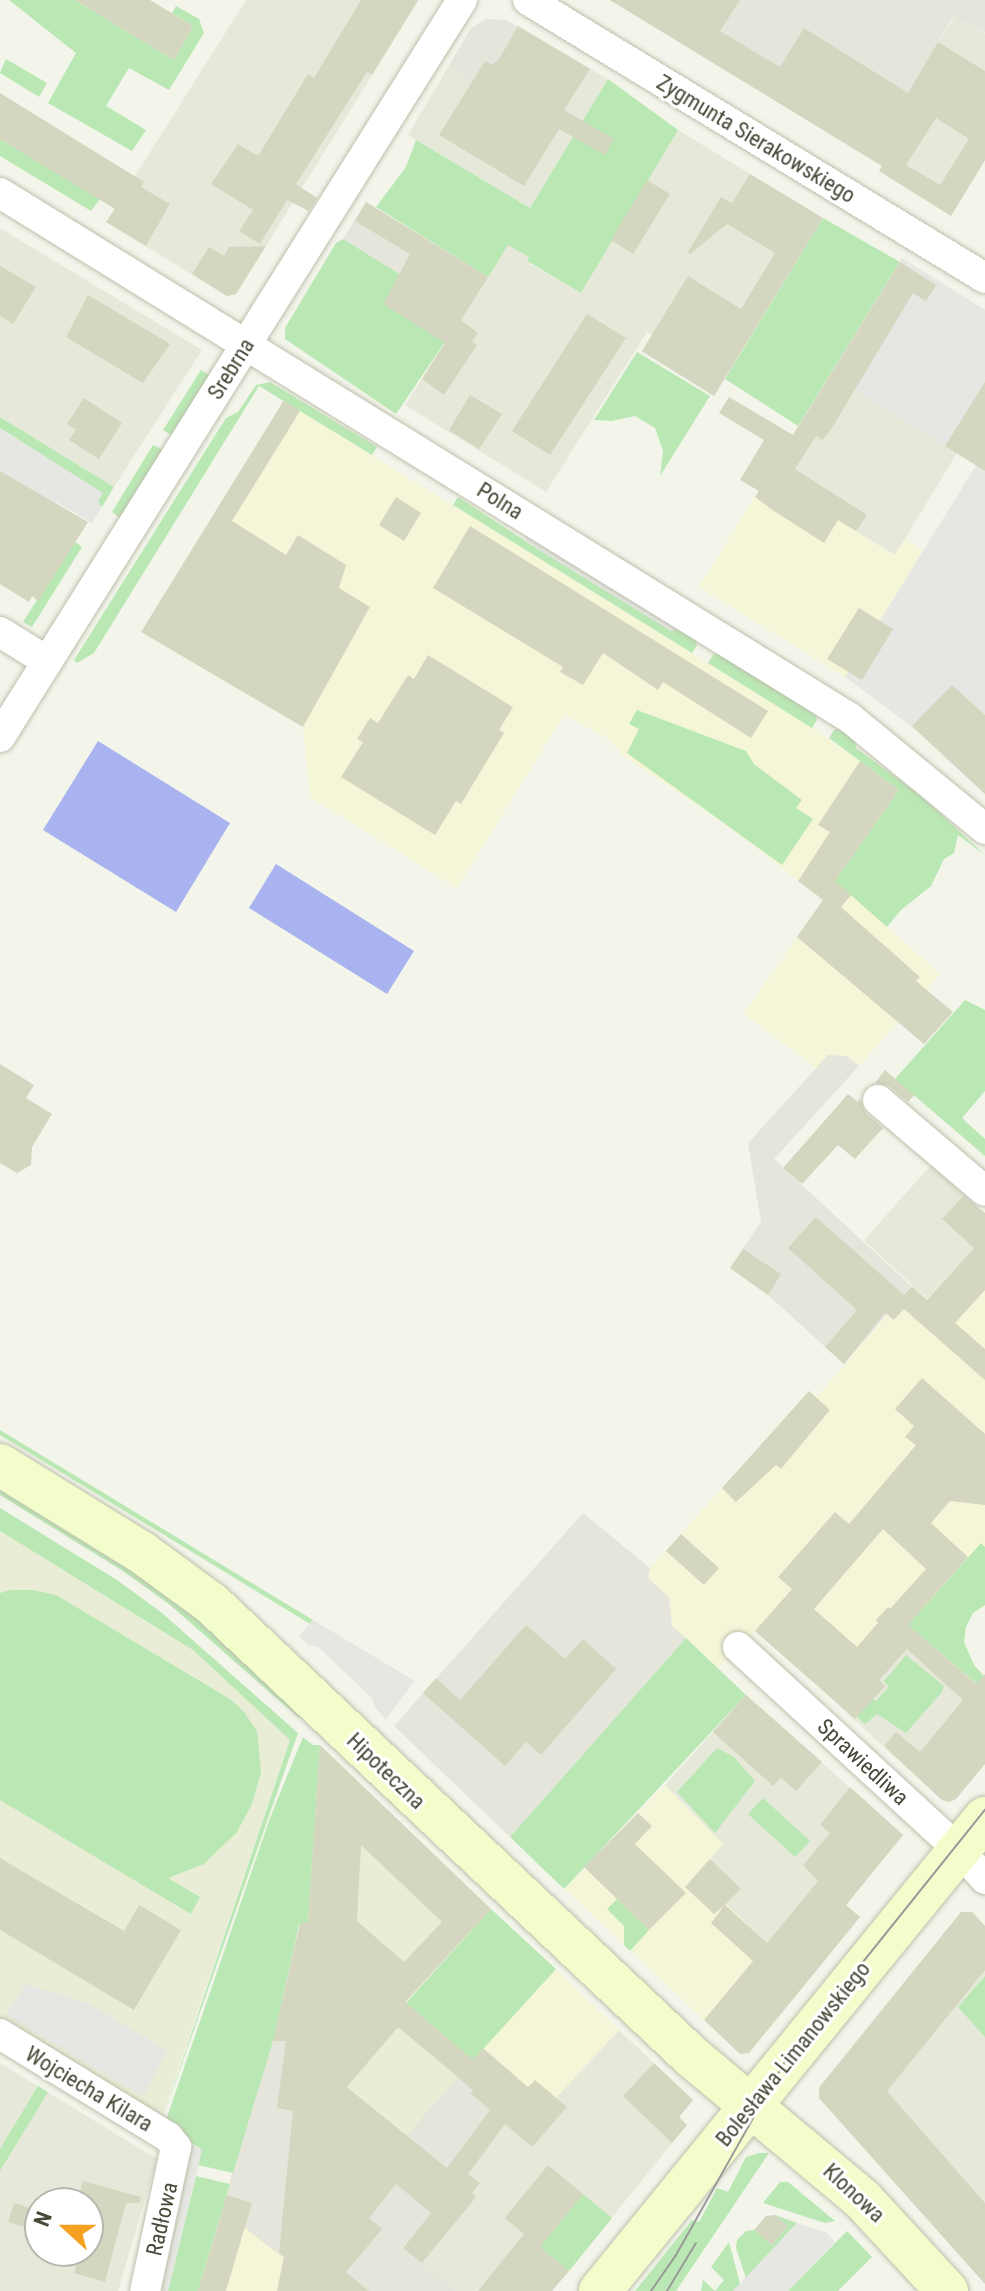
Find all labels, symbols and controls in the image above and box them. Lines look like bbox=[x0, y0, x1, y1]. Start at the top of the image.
street label: Zygmunta Sierakowskiego bbox=[652, 69, 860, 209]
street label: Srebrna bbox=[202, 334, 260, 404]
street label: Polna bbox=[472, 477, 528, 525]
street label: Sprawiedliwa bbox=[812, 1713, 914, 1811]
street label: Hipoteczna bbox=[341, 1727, 431, 1815]
street label: Bolesława Limanowskiego bbox=[710, 1956, 876, 2152]
street label: Wojciecha Kilara bbox=[21, 2041, 157, 2137]
street label: Klonowa bbox=[818, 2158, 890, 2228]
street label: Radłowa bbox=[141, 2180, 183, 2258]
north arrow bbox=[24, 2187, 104, 2267]
text: N bbox=[29, 2208, 57, 2230]

